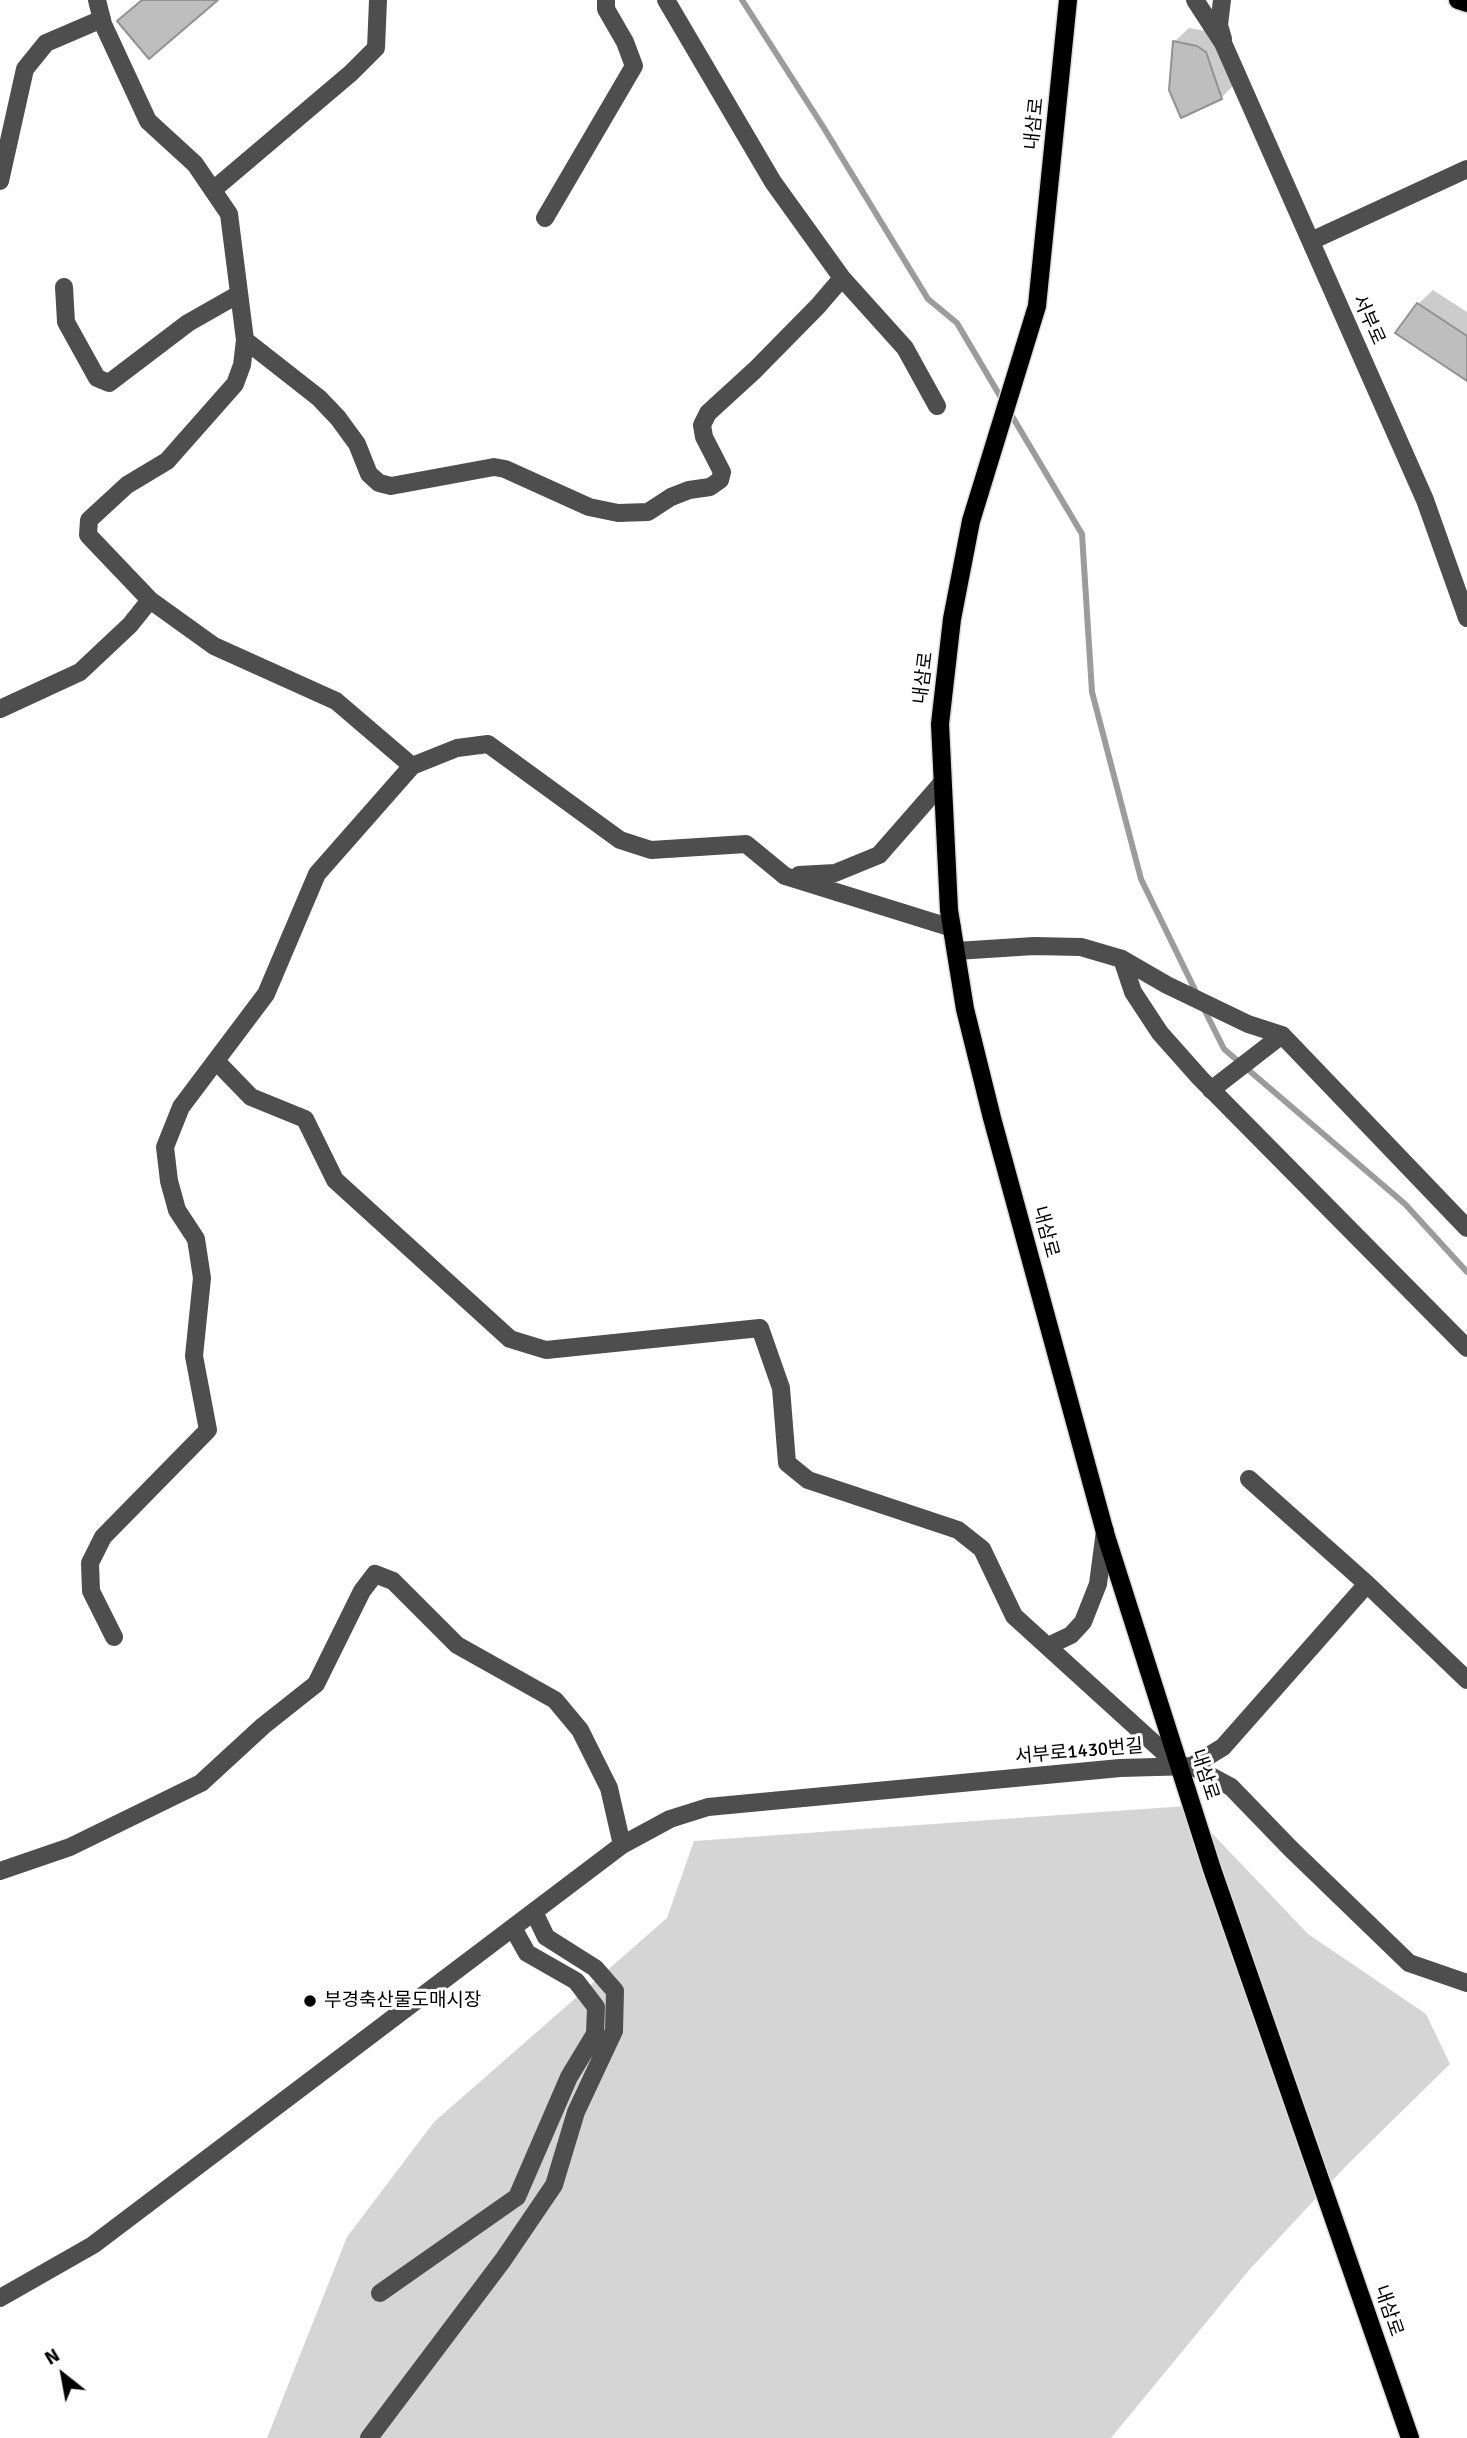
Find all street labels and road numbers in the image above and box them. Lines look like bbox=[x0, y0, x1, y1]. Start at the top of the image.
street label: 내삼로 bbox=[1021, 97, 1049, 151]
street label: 서부로 bbox=[1347, 291, 1389, 349]
street label: 내삼로 bbox=[909, 651, 939, 705]
street label: 내삼로 bbox=[1027, 1204, 1063, 1260]
street label: 서부로1430번길 bbox=[1014, 1735, 1144, 1769]
street label: 내삼로 bbox=[1185, 1747, 1223, 1803]
street label: 내삼로 bbox=[1369, 2282, 1407, 2340]

